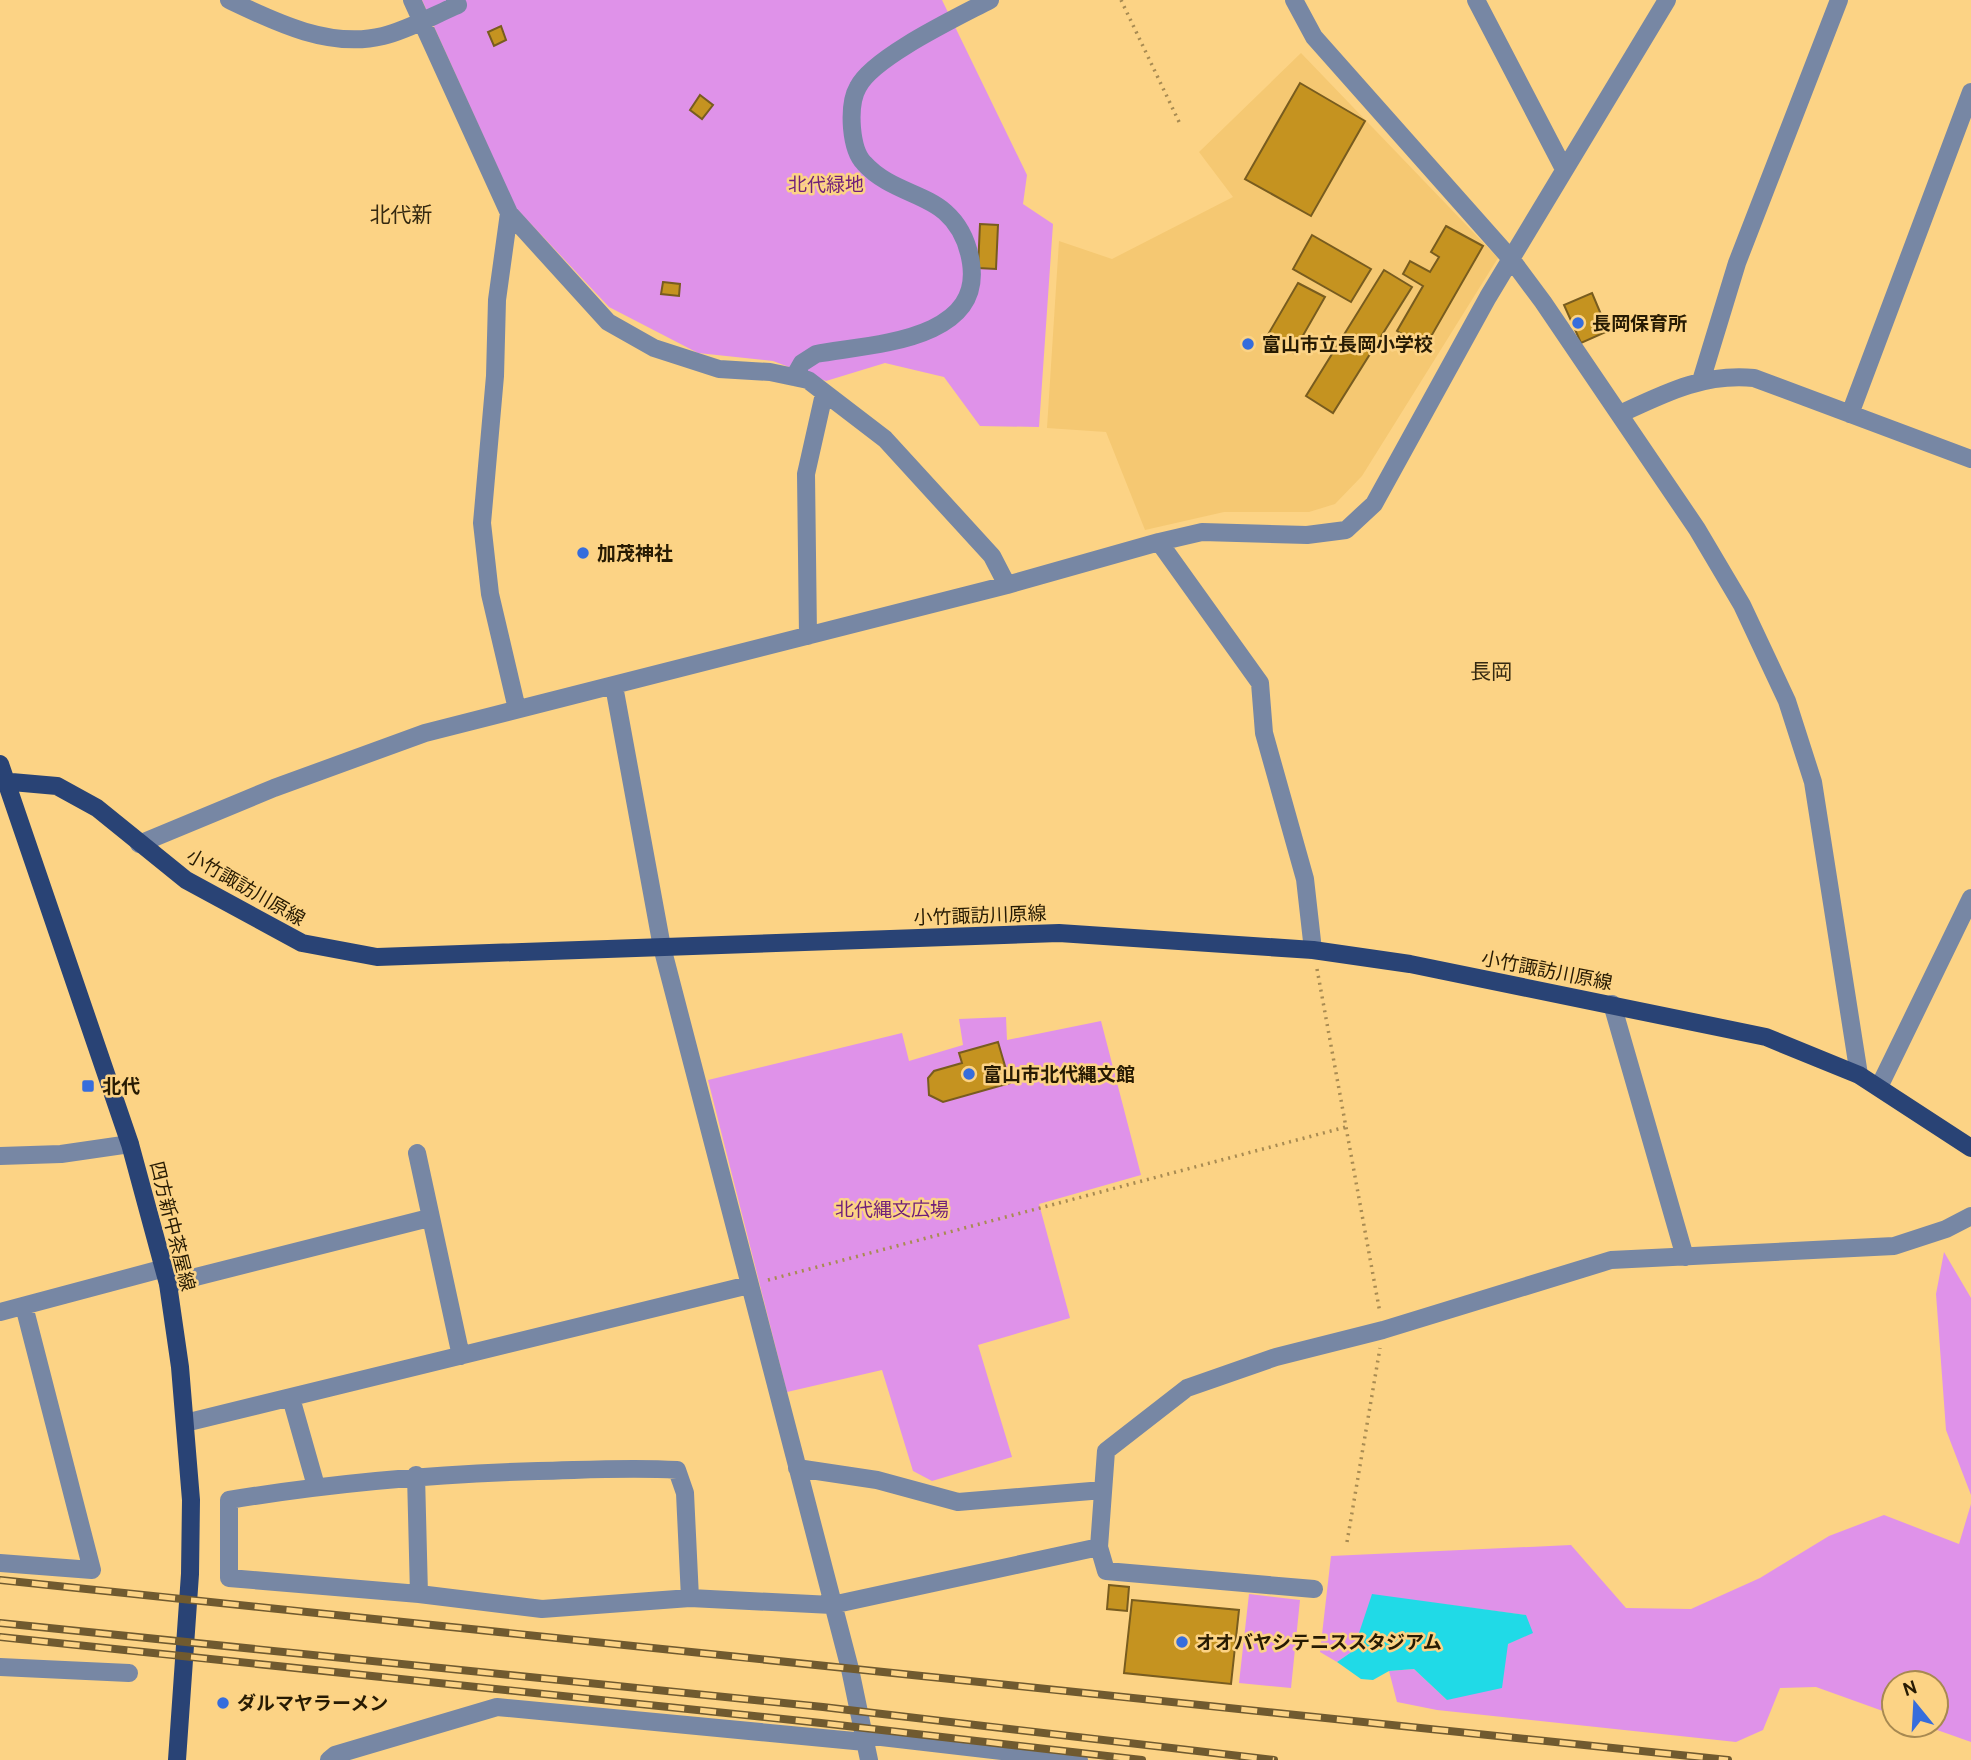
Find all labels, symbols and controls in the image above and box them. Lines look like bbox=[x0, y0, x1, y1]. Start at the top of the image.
park label: 北代緑地 bbox=[788, 173, 864, 196]
district label: 北代新 bbox=[370, 202, 433, 227]
place label: 長岡保育所 bbox=[1592, 312, 1687, 335]
marker: 長岡保育所 bbox=[1570, 315, 1586, 331]
place label: 富山市立長岡小学校 bbox=[1262, 333, 1433, 356]
marker: 富山市立長岡小学校 bbox=[1240, 336, 1256, 352]
place label: 加茂神社 bbox=[597, 542, 673, 565]
marker: 加茂神社 bbox=[575, 545, 591, 561]
district label: 長岡 bbox=[1470, 659, 1512, 684]
street label: 小竹諏訪川原線 bbox=[182, 844, 309, 931]
street label: 小竹諏訪川原線 bbox=[913, 902, 1047, 929]
street label: 小竹諏訪川原線 bbox=[1479, 947, 1614, 994]
place label: 富山市北代縄文館 bbox=[983, 1063, 1135, 1086]
marker: 富山市北代縄文館 bbox=[961, 1066, 977, 1082]
place label: 北代 bbox=[102, 1075, 140, 1098]
marker: 北代 bbox=[80, 1078, 96, 1094]
street label: 四方新中茶屋線 bbox=[145, 1159, 200, 1293]
park label: 北代縄文広場 bbox=[835, 1198, 949, 1221]
place label: オオバヤシテニススタジアム bbox=[1196, 1631, 1442, 1654]
marker: オオバヤシテニススタジアム bbox=[1174, 1634, 1190, 1650]
north arrow bbox=[1880, 1669, 1950, 1739]
text: N bbox=[1900, 1675, 1920, 1701]
place label: ダルマヤラーメン bbox=[237, 1692, 388, 1715]
marker: ダルマヤラーメン bbox=[215, 1695, 231, 1711]

